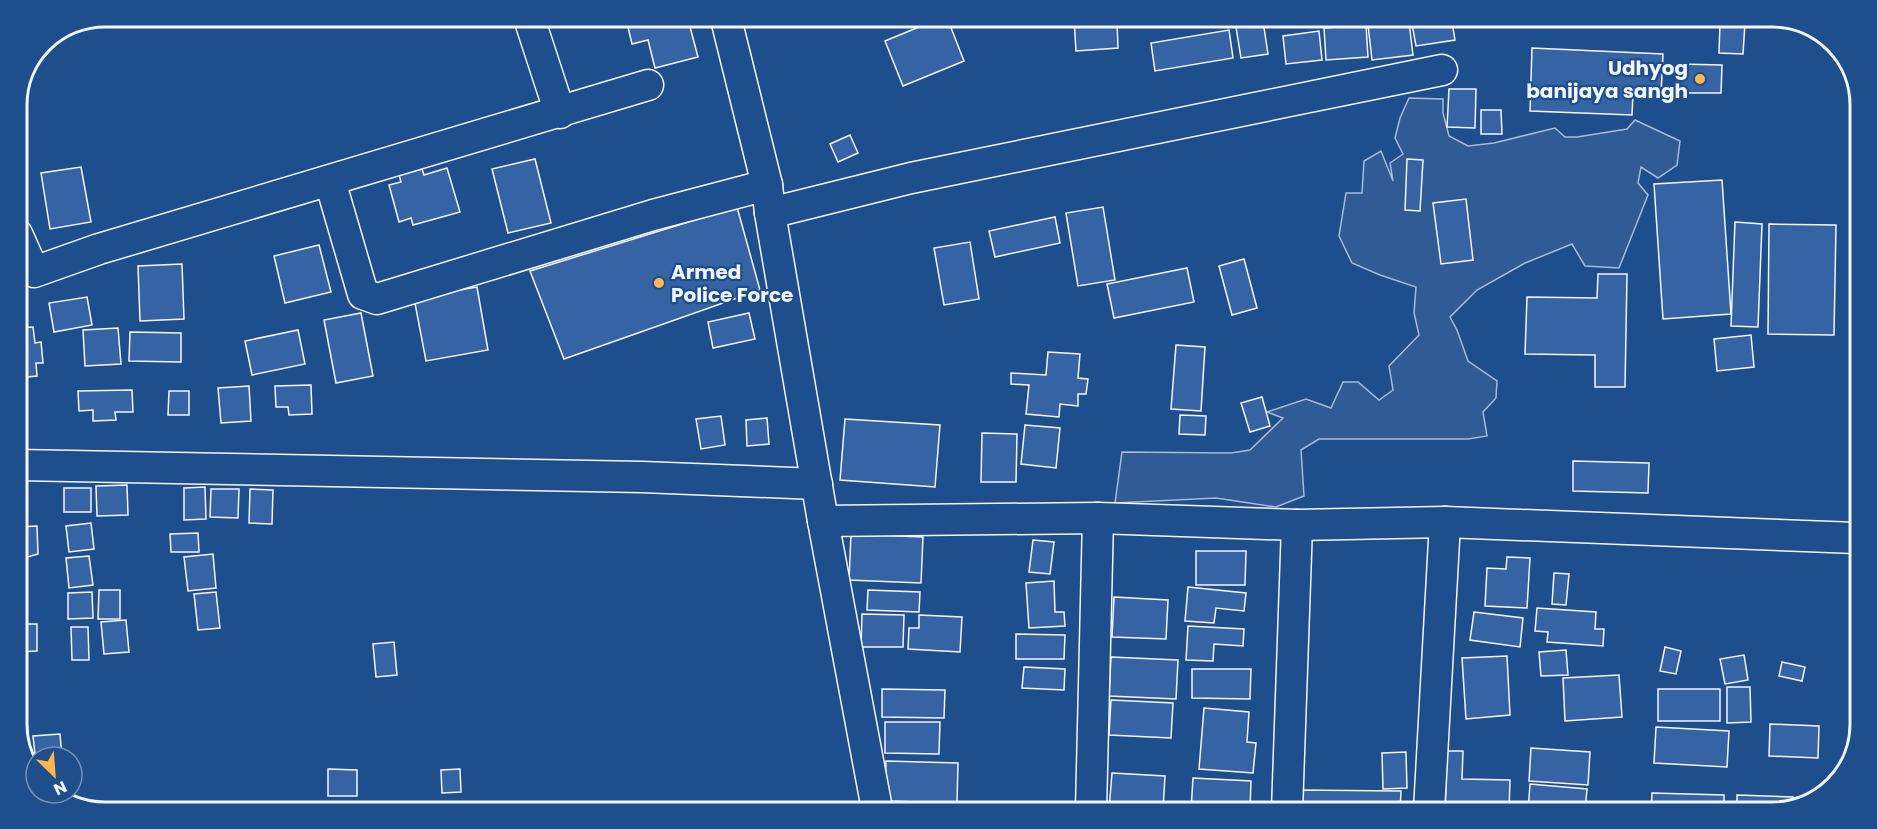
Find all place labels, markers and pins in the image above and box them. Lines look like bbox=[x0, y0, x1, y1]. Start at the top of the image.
place label: Udhyog banijaya sangh bbox=[1526, 54, 1688, 105]
marker: Udhyog banijaya sangh bbox=[1693, 72, 1707, 86]
place label: Armed Police Force bbox=[671, 258, 793, 309]
marker: Armed Police Force bbox=[652, 276, 666, 290]

